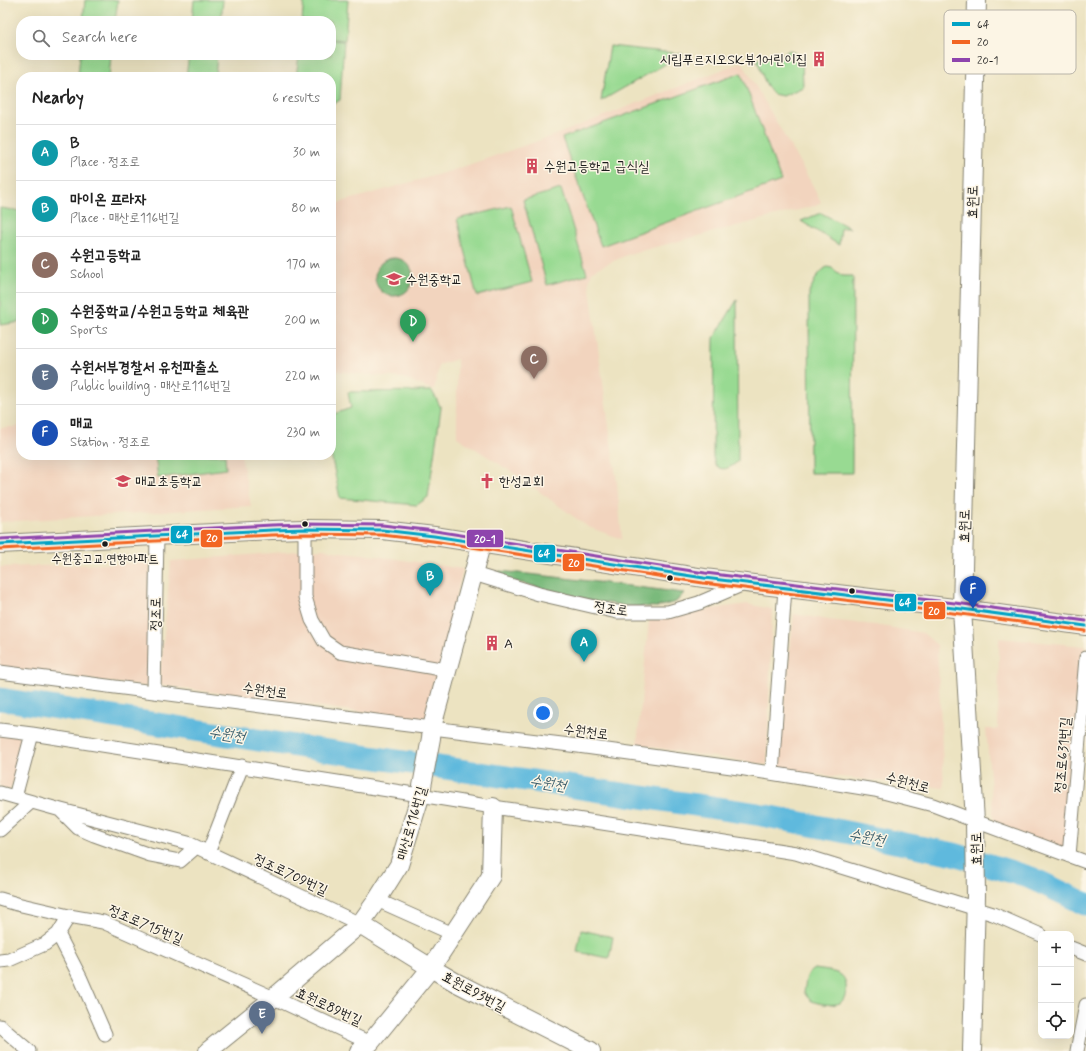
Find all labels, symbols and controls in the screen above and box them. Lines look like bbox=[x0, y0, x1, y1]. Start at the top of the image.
legend bbox=[944, 10, 1076, 74]
search box bbox=[16, 16, 336, 60]
text: 64 bbox=[977, 18, 990, 32]
icon: search bbox=[30, 27, 52, 49]
text: Search here bbox=[62, 28, 138, 48]
text: 20 bbox=[977, 36, 989, 50]
building icon: 시립푸르지오SK뷰1어린이집 bbox=[810, 50, 828, 68]
place label: 시립푸르지오SK뷰1어린이집 bbox=[660, 51, 807, 69]
text: 20-1 bbox=[977, 54, 999, 68]
text: Nearby bbox=[32, 87, 84, 109]
text: 6 results bbox=[272, 90, 320, 107]
text: B bbox=[70, 134, 80, 154]
text: A bbox=[41, 144, 49, 161]
text: 30 m bbox=[293, 144, 320, 161]
text: Place · 정조로 bbox=[70, 154, 140, 171]
building icon: 수원고등학교 급식실 bbox=[523, 157, 541, 175]
place label: 수원고등학교 급식실 bbox=[544, 158, 649, 176]
street label: 효원로 bbox=[964, 185, 982, 219]
text: 마이온 프라자 bbox=[70, 190, 146, 210]
text: B bbox=[41, 200, 49, 217]
text: 80 m bbox=[291, 200, 320, 217]
text: Place · 매산로116번길 bbox=[70, 210, 179, 227]
text: 수원고등학교 bbox=[70, 246, 142, 266]
text: C bbox=[40, 256, 50, 273]
text: 170 m bbox=[286, 256, 320, 273]
text: School bbox=[70, 266, 104, 283]
school or university icon: 수원중학교 bbox=[385, 270, 403, 288]
place label: 수원중학교 bbox=[406, 271, 462, 289]
text: 수원중학교/수원고등학교 체육관 bbox=[70, 302, 250, 322]
pin: D bbox=[400, 309, 426, 342]
text: D bbox=[41, 312, 49, 329]
text: 200 m bbox=[285, 312, 320, 329]
text: Sports bbox=[70, 322, 108, 339]
pin: C bbox=[521, 346, 547, 379]
text: 수원서부경찰서 유천파출소 bbox=[70, 358, 219, 378]
text: E bbox=[41, 368, 49, 385]
text: 220 m bbox=[285, 368, 320, 385]
text: Public building · 매산로116번길 bbox=[70, 378, 231, 395]
text: 매교 bbox=[70, 414, 94, 434]
text: F bbox=[42, 424, 48, 441]
text: 230 m bbox=[286, 424, 320, 441]
text: Station · 정조로 bbox=[70, 434, 150, 451]
school or university icon: 매교초등학교 bbox=[114, 472, 132, 490]
church icon: 한성교회 bbox=[478, 472, 496, 490]
place label: 매교초등학교 bbox=[135, 473, 203, 491]
place label: 한성교회 bbox=[499, 473, 544, 491]
street label: 효원로 bbox=[956, 509, 974, 543]
unlabelled marker bbox=[300, 519, 310, 529]
line badge: 64 bbox=[170, 525, 193, 544]
text: 64 bbox=[176, 528, 188, 542]
line badge: 20 bbox=[200, 529, 223, 548]
line badge: 20-1 bbox=[466, 529, 504, 548]
text: 20 bbox=[206, 532, 218, 546]
text: 20-1 bbox=[474, 533, 496, 547]
marker: 수원중고교.연향아파트 bbox=[100, 539, 110, 549]
line badge: 64 bbox=[533, 544, 556, 563]
text: 64 bbox=[538, 547, 550, 561]
place label: 수원중고교.연향아파트 bbox=[51, 551, 159, 568]
line badge: 20 bbox=[562, 553, 585, 572]
text: 20 bbox=[568, 557, 580, 571]
pin: B bbox=[417, 563, 443, 596]
unlabelled marker bbox=[665, 573, 675, 583]
pin: F bbox=[960, 576, 986, 609]
unlabelled marker bbox=[847, 586, 857, 596]
line badge: 64 bbox=[894, 593, 917, 612]
text: 64 bbox=[899, 596, 911, 610]
street label: 정조로 bbox=[147, 597, 165, 631]
street label: 정조로 bbox=[593, 598, 629, 620]
line badge: 20 bbox=[923, 601, 946, 620]
text: 20 bbox=[928, 605, 940, 619]
pin: A bbox=[571, 629, 597, 662]
building icon: A bbox=[483, 634, 501, 652]
place label: A bbox=[504, 635, 513, 653]
street label: 수원천로 bbox=[241, 679, 288, 703]
your location bbox=[533, 703, 553, 723]
street label: 정조로631번길 bbox=[1051, 716, 1075, 794]
street label: 수원천로 bbox=[562, 720, 609, 744]
water label: 수원천 bbox=[207, 722, 248, 748]
street label: 수원천로 bbox=[884, 768, 932, 797]
water label: 수원천 bbox=[528, 771, 569, 797]
street label: 매산로116번길 bbox=[393, 784, 431, 862]
water label: 수원천 bbox=[847, 825, 888, 852]
street label: 효원로 bbox=[968, 832, 986, 866]
street label: 정조로709번길 bbox=[251, 850, 331, 900]
street label: 정조로715번길 bbox=[106, 901, 186, 949]
map controls bbox=[1038, 931, 1074, 1039]
button: + bbox=[1038, 931, 1074, 967]
button: − bbox=[1038, 967, 1074, 1003]
street label: 효원로93번길 bbox=[439, 968, 509, 1016]
street label: 효원로89번길 bbox=[293, 984, 365, 1030]
pin: E bbox=[249, 1001, 275, 1034]
button: locate bbox=[1038, 1003, 1074, 1039]

